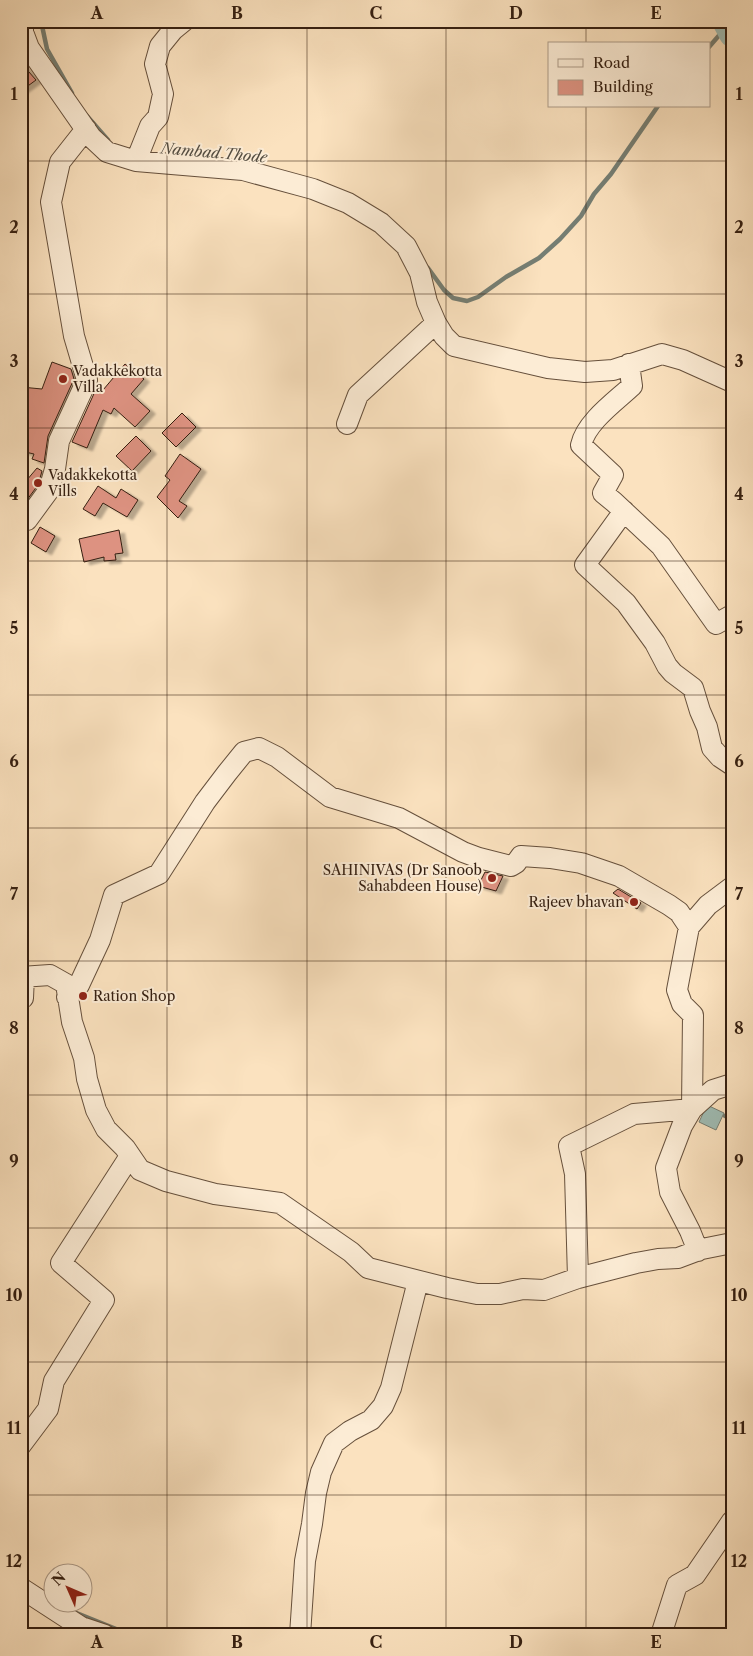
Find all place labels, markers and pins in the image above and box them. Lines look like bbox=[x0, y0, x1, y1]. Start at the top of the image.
place label: Vadakkekotta Villa bbox=[72, 362, 163, 396]
marker: Vadakkekotta Villa bbox=[57, 373, 69, 385]
place label: Vadakkekotta Vills bbox=[47, 466, 138, 500]
marker: Vadakkekotta Vills bbox=[32, 477, 44, 489]
place label: SAHINIVAS (Dr Sanoob Sahabdeen House) bbox=[323, 861, 482, 895]
marker: SAHINIVAS (Dr Sanoob Sahabdeen House) bbox=[486, 872, 498, 884]
place label: Rajeev bhavan bbox=[529, 893, 624, 911]
marker: Rajeev bhavan bbox=[628, 896, 640, 908]
place label: Ration Shop bbox=[93, 987, 175, 1005]
marker: Ration Shop bbox=[77, 990, 89, 1002]

